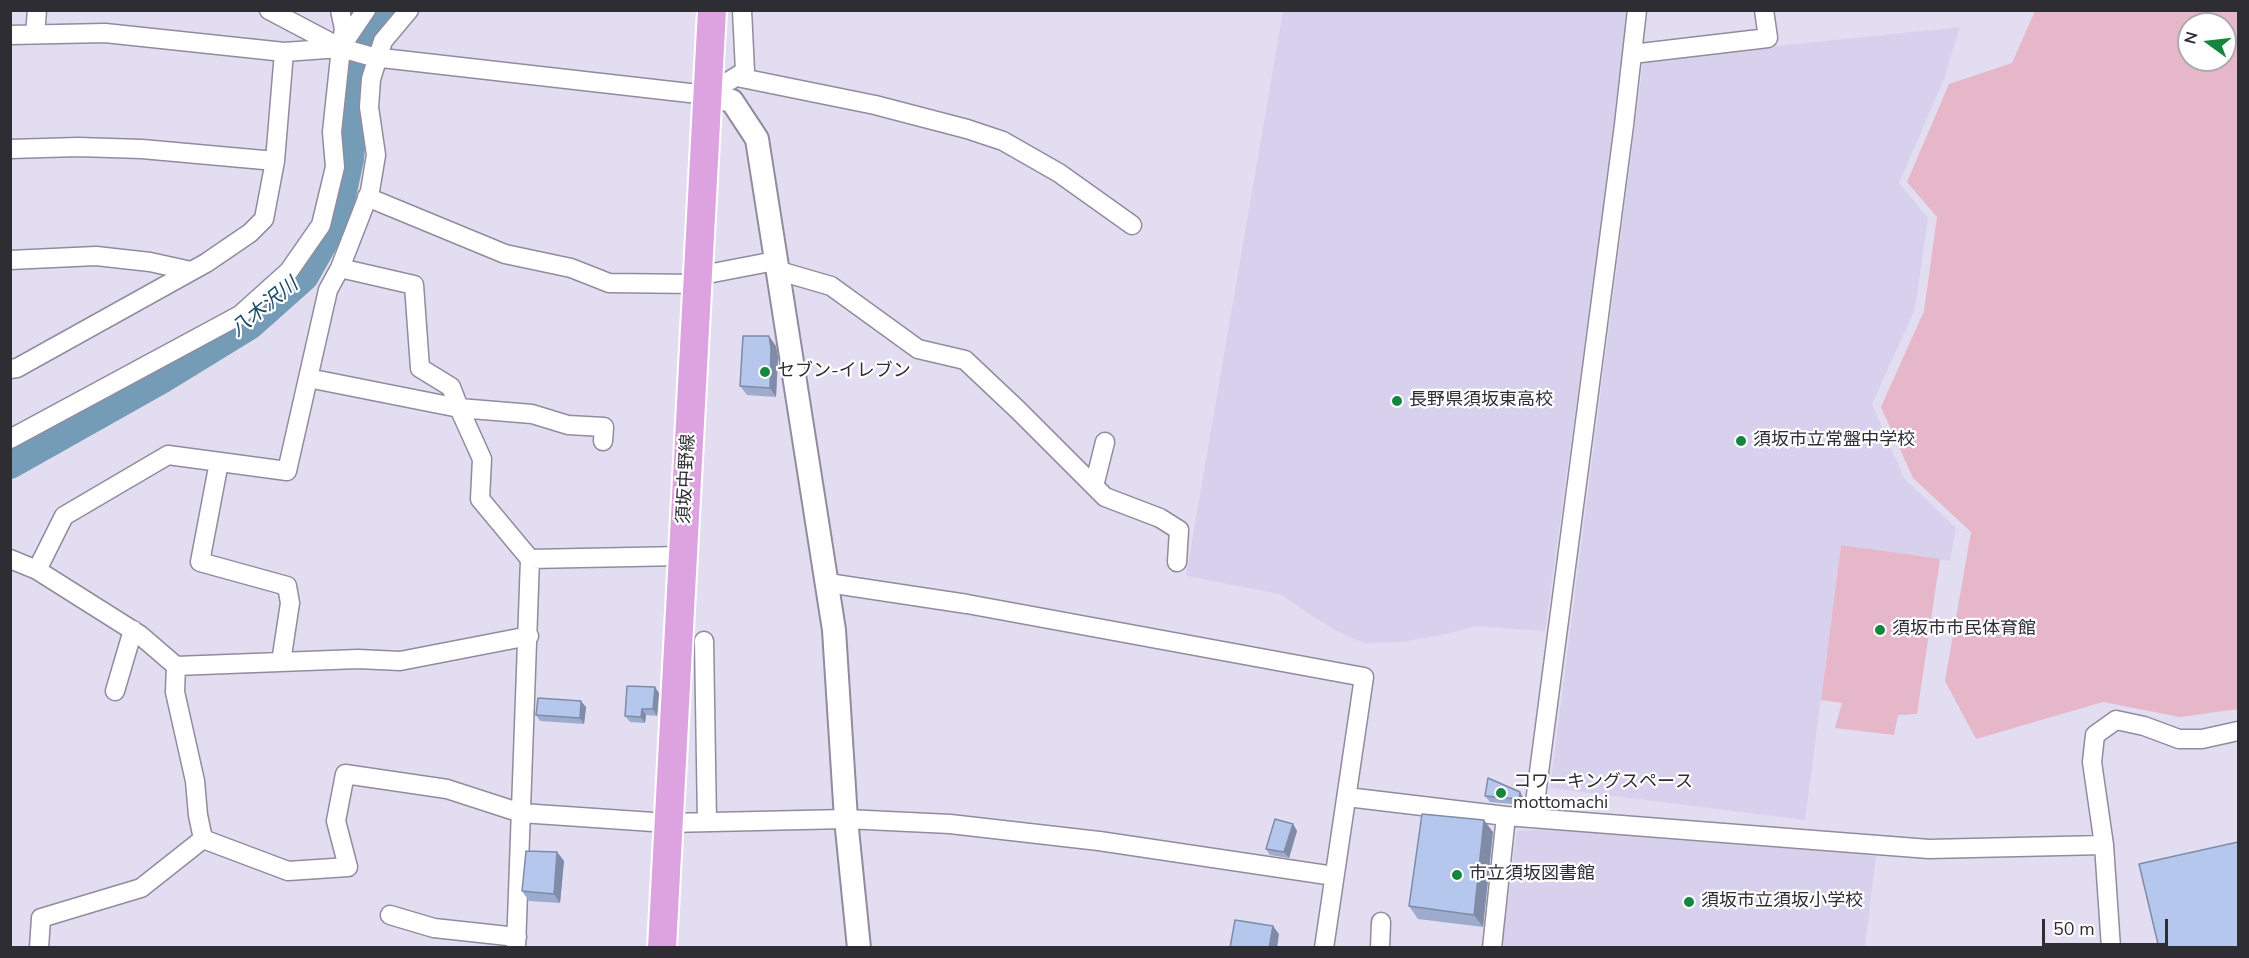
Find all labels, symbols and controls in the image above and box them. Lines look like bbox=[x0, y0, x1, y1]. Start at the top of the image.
north arrow bbox=[2177, 12, 2237, 72]
text: N bbox=[2179, 29, 2204, 46]
water label: 八木沢川 bbox=[226, 274, 304, 342]
place label: セブン-イレブン bbox=[777, 361, 911, 383]
marker: セブン-イレブン bbox=[758, 365, 772, 379]
place label: 長野県須坂東高校 bbox=[1409, 390, 1553, 412]
marker: 長野県須坂東高校 bbox=[1390, 394, 1404, 408]
place label: 須坂市立常盤中学校 bbox=[1753, 430, 1915, 452]
street label: 須坂中野線 bbox=[674, 433, 700, 525]
marker: 須坂市立常盤中学校 bbox=[1734, 434, 1748, 448]
place label: 須坂市市民体育館 bbox=[1892, 619, 2036, 641]
marker: 須坂市市民体育館 bbox=[1873, 623, 1887, 637]
place label: コワーキングスペース mottomachi bbox=[1513, 772, 1693, 814]
marker: コワーキングスペース mottomachi bbox=[1494, 786, 1508, 800]
place label: 市立須坂図書館 bbox=[1469, 864, 1595, 886]
marker: 市立須坂図書館 bbox=[1450, 868, 1464, 882]
place label: 須坂市立須坂小学校 bbox=[1701, 891, 1863, 913]
marker: 須坂市立須坂小学校 bbox=[1682, 895, 1696, 909]
scale bar bbox=[2045, 907, 2171, 945]
text: 50 m bbox=[2053, 917, 2095, 941]

